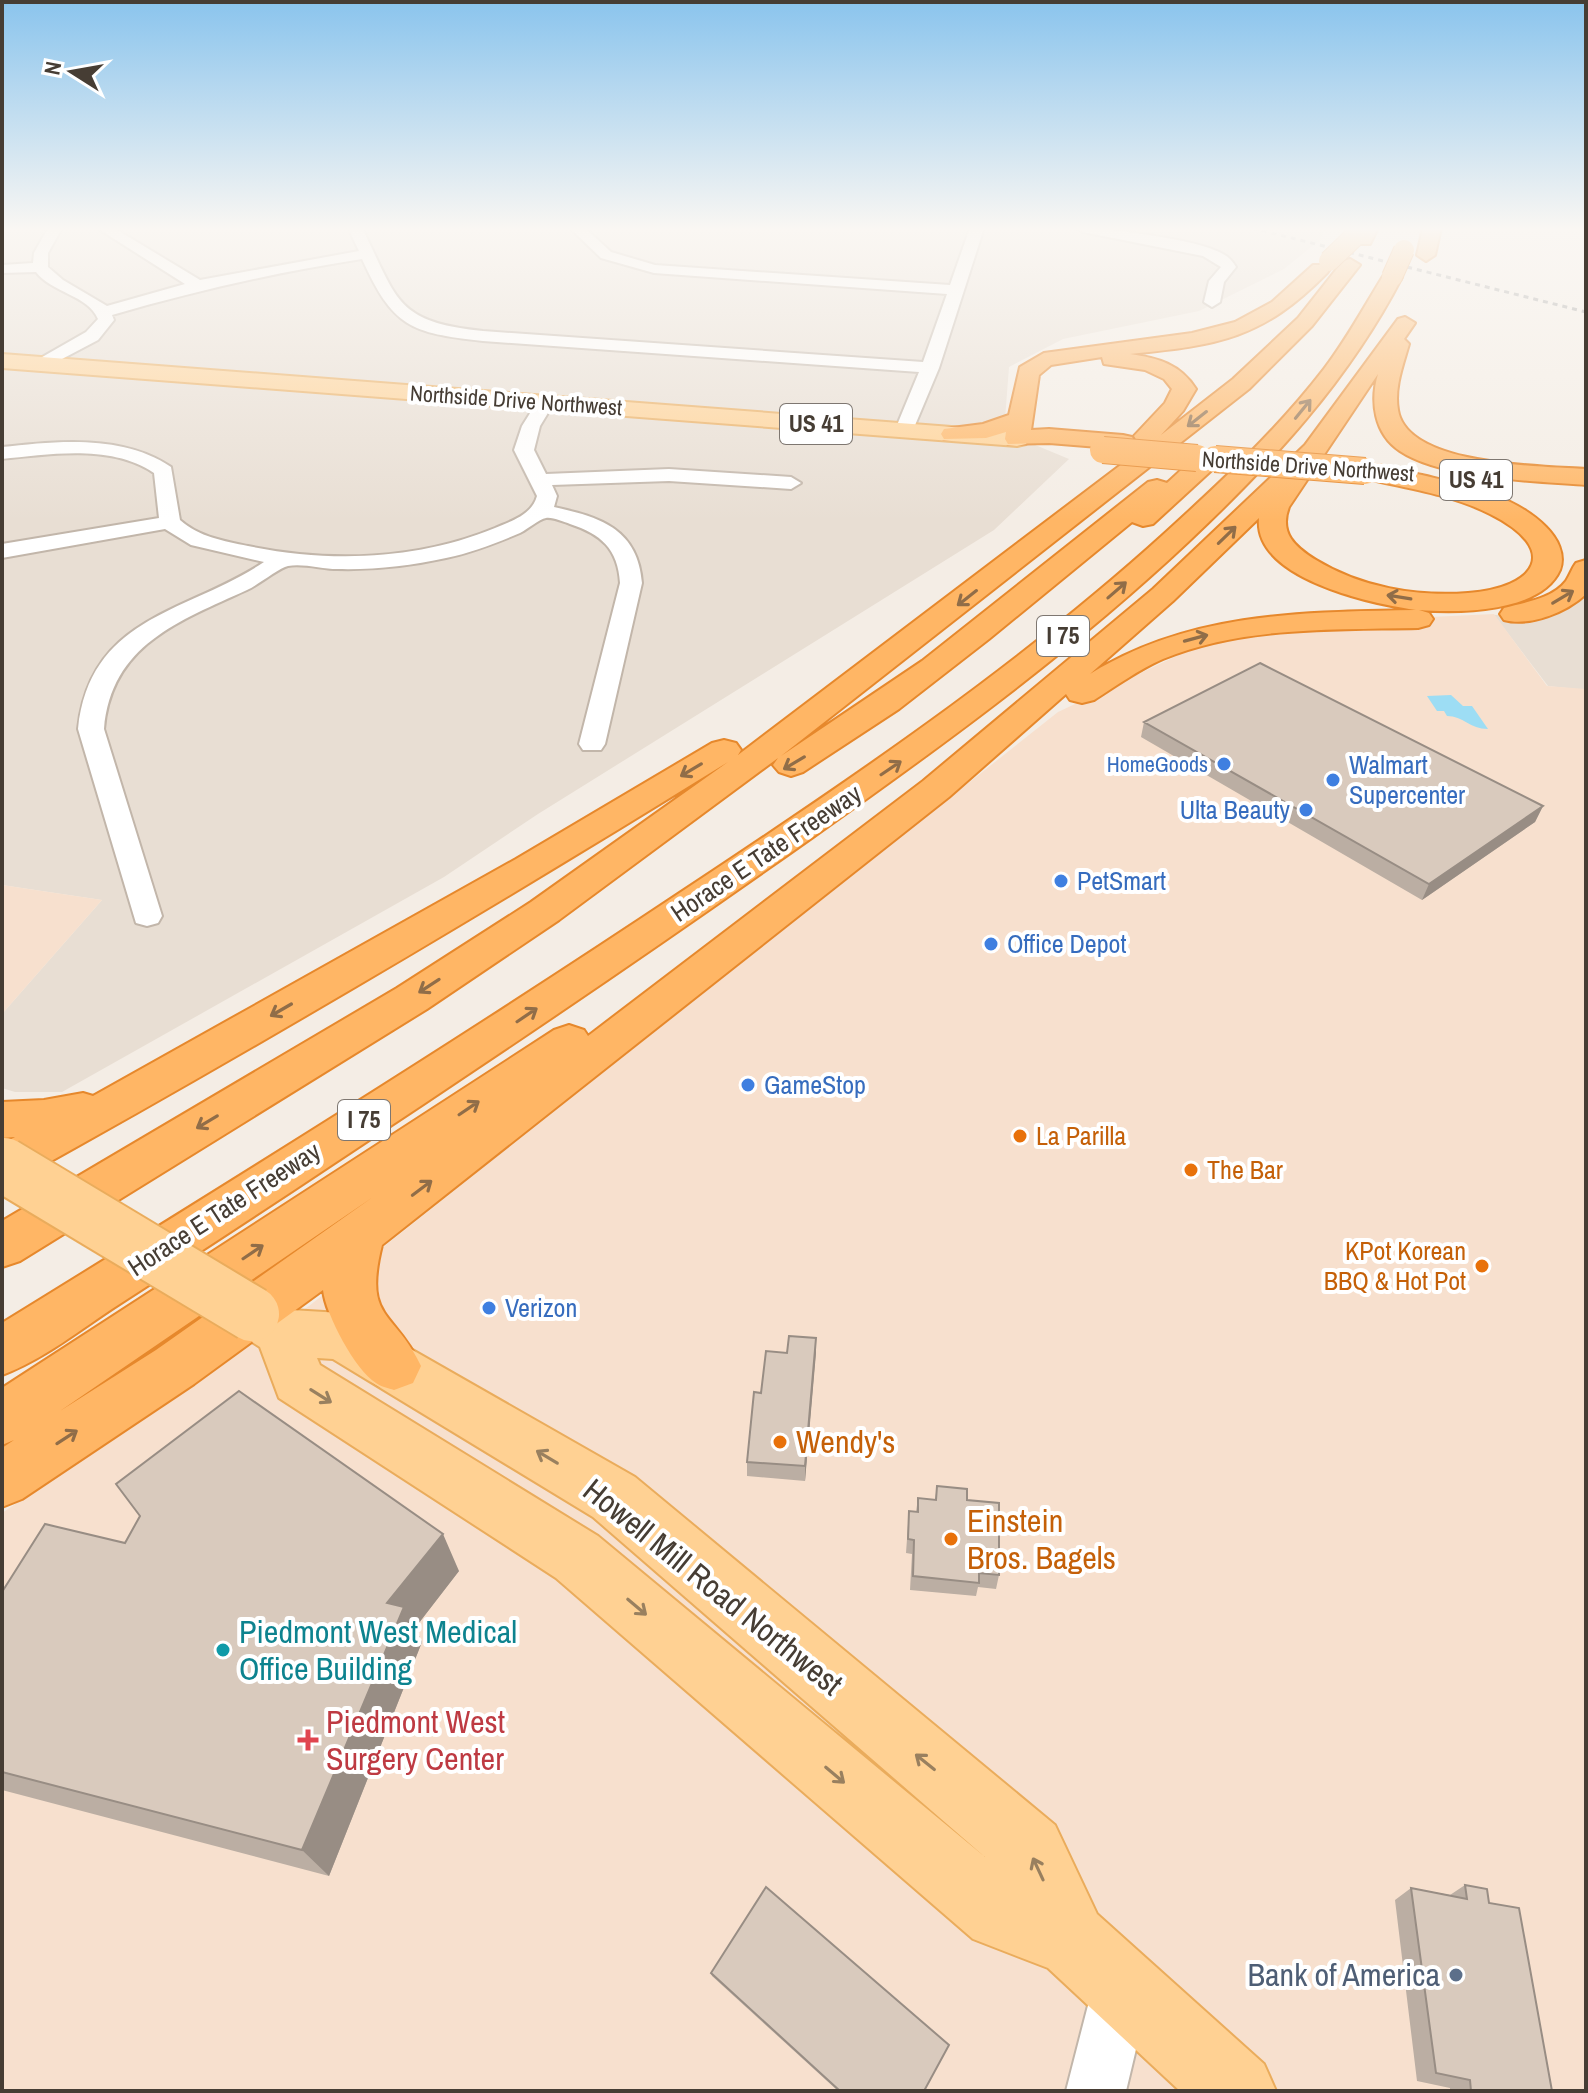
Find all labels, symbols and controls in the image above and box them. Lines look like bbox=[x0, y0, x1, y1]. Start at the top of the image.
north arrow bbox=[32, 32, 112, 112]
text: N bbox=[36, 59, 68, 77]
street label: Northside Drive Northwest bbox=[409, 378, 623, 422]
one-way arrow bbox=[1294, 399, 1312, 420]
road number: US 41 bbox=[780, 404, 852, 444]
one-way arrow bbox=[1186, 410, 1208, 427]
street label: Northside Drive Northwest bbox=[1201, 444, 1415, 488]
road number: US 41 bbox=[1440, 460, 1512, 500]
one-way arrow bbox=[1217, 526, 1237, 545]
one-way arrow bbox=[1107, 581, 1127, 599]
one-way arrow bbox=[1551, 588, 1574, 604]
one-way arrow bbox=[957, 589, 978, 606]
one-way arrow bbox=[1387, 589, 1412, 604]
road number: I 75 bbox=[1037, 616, 1089, 656]
one-way arrow bbox=[1183, 630, 1209, 645]
place label: Walmart Supercenter bbox=[1349, 747, 1465, 812]
place label: HomeGoods bbox=[1107, 749, 1208, 779]
one-way arrow bbox=[783, 755, 806, 771]
marker: HomeGoods bbox=[1215, 755, 1233, 773]
one-way arrow bbox=[879, 760, 901, 776]
one-way arrow bbox=[680, 762, 703, 778]
marker: Walmart Supercenter bbox=[1324, 771, 1342, 789]
street label: Horace E Tate Freeway bbox=[664, 776, 868, 929]
place label: Ulta Beauty bbox=[1180, 792, 1290, 827]
marker: Ulta Beauty bbox=[1297, 801, 1315, 819]
place label: PetSmart bbox=[1077, 863, 1166, 898]
marker: PetSmart bbox=[1052, 872, 1070, 890]
place label: Office Depot bbox=[1007, 926, 1126, 961]
marker: Office Depot bbox=[982, 935, 1000, 953]
one-way arrow bbox=[418, 977, 440, 994]
one-way arrow bbox=[270, 1002, 293, 1018]
one-way arrow bbox=[515, 1007, 537, 1024]
place label: GameStop bbox=[764, 1067, 866, 1102]
marker: GameStop bbox=[739, 1076, 757, 1094]
road number: I 75 bbox=[338, 1100, 390, 1140]
one-way arrow bbox=[457, 1100, 480, 1116]
one-way arrow bbox=[196, 1114, 219, 1130]
place label: La Parilla bbox=[1036, 1118, 1126, 1153]
marker: La Parilla bbox=[1011, 1127, 1029, 1145]
street label: Horace E Tate Freeway bbox=[121, 1133, 327, 1284]
place label: The Bar bbox=[1207, 1152, 1283, 1187]
marker: The Bar bbox=[1182, 1161, 1200, 1179]
one-way arrow bbox=[411, 1179, 432, 1196]
place label: KPot Korean BBQ & Hot Pot bbox=[1324, 1233, 1466, 1298]
one-way arrow bbox=[241, 1244, 264, 1260]
marker: KPot Korean BBQ & Hot Pot bbox=[1473, 1257, 1491, 1275]
place label: Verizon bbox=[505, 1290, 577, 1325]
marker: Verizon bbox=[480, 1299, 498, 1317]
one-way arrow bbox=[309, 1388, 332, 1404]
place label: Wendy's bbox=[796, 1420, 895, 1463]
one-way arrow bbox=[56, 1429, 78, 1446]
marker: Wendy's bbox=[771, 1433, 789, 1451]
one-way arrow bbox=[536, 1449, 559, 1465]
street label: Howell Mill Road Northwest bbox=[575, 1469, 852, 1705]
place label: Einstein Bros. Bagels bbox=[967, 1499, 1116, 1579]
marker: Einstein Bros. Bagels bbox=[942, 1530, 960, 1548]
one-way arrow bbox=[626, 1598, 646, 1616]
place label: Piedmont West Medical Office Building bbox=[239, 1610, 517, 1690]
marker: Piedmont West Medical Office Building bbox=[214, 1641, 232, 1659]
place label: Piedmont West Surgery Center bbox=[326, 1700, 505, 1780]
marker: Piedmont West Surgery Center bbox=[297, 1729, 319, 1751]
one-way arrow bbox=[915, 1753, 936, 1771]
one-way arrow bbox=[824, 1766, 845, 1784]
one-way arrow bbox=[1030, 1857, 1045, 1881]
place label: Bank of America bbox=[1247, 1953, 1440, 1996]
marker: Bank of America bbox=[1447, 1966, 1465, 1984]

